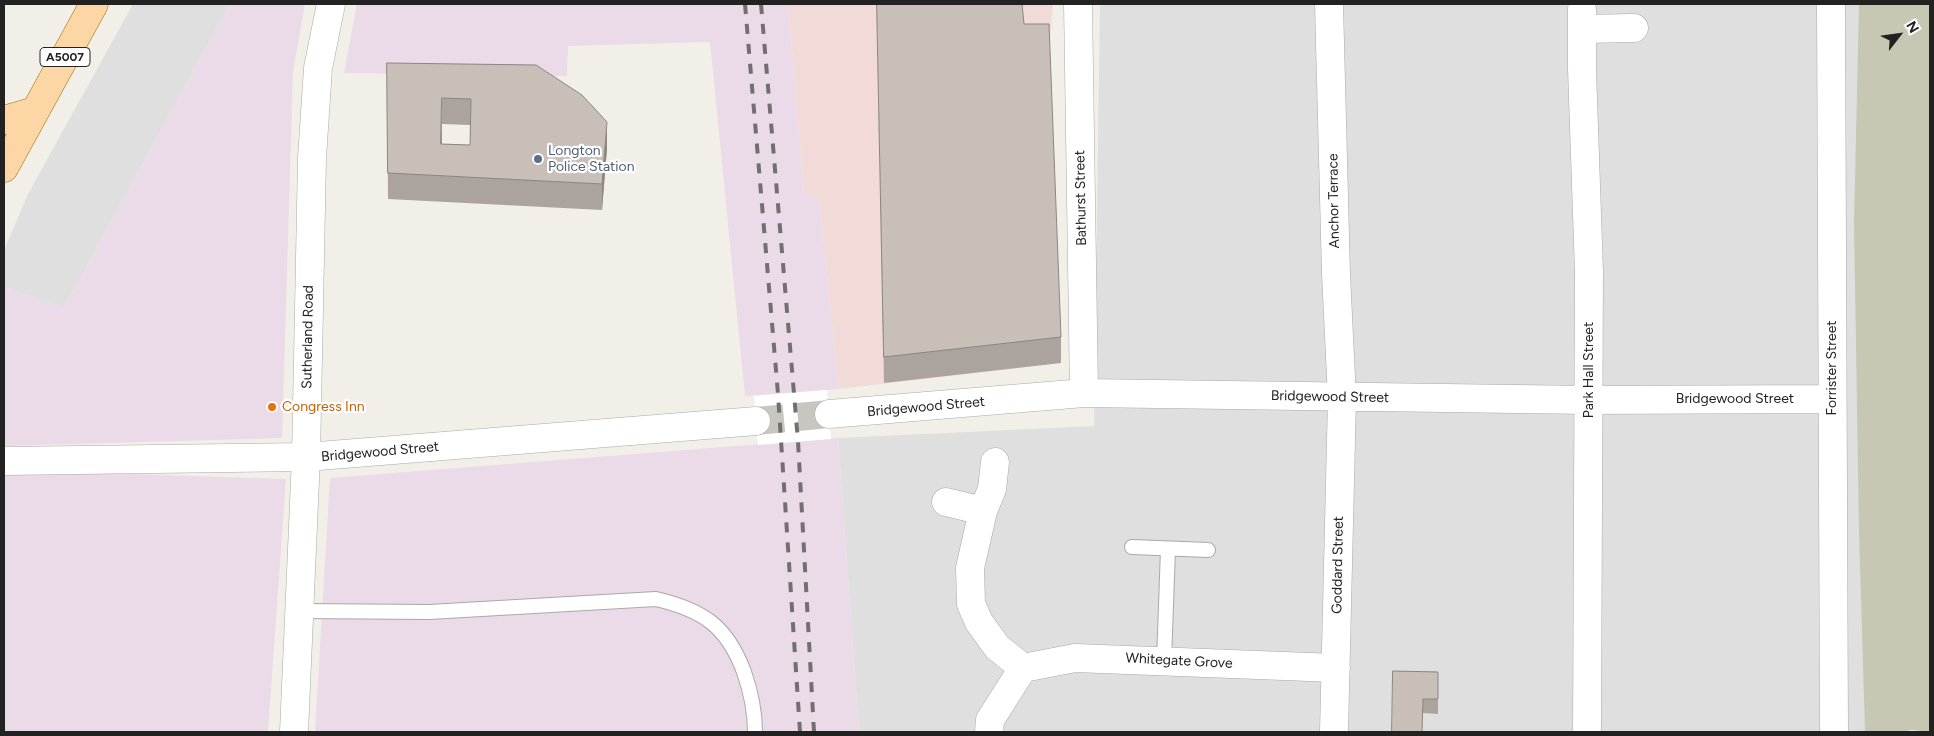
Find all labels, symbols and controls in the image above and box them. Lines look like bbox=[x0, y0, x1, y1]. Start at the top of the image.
north arrow bbox=[1874, 10, 1924, 60]
text: N bbox=[1902, 18, 1922, 36]
road number: A5007 bbox=[40, 48, 90, 66]
place label: Longton Police Station bbox=[548, 143, 635, 176]
street label: Bathurst Street bbox=[1072, 150, 1090, 246]
marker: Longton Police Station bbox=[532, 153, 544, 165]
street label: Anchor Terrace bbox=[1325, 153, 1343, 249]
street label: Sutherland Road bbox=[299, 285, 317, 389]
street label: Forrister Street bbox=[1824, 320, 1840, 416]
street label: Park Hall Street bbox=[1581, 322, 1597, 418]
street label: Bridgewood Street bbox=[1271, 388, 1389, 406]
street label: Bridgewood Street bbox=[1676, 391, 1794, 407]
street label: Bridgewood Street bbox=[866, 393, 986, 421]
place label: Congress Inn bbox=[282, 399, 365, 415]
marker: Congress Inn bbox=[266, 401, 278, 413]
street label: Bridgewood Street bbox=[320, 438, 440, 466]
street label: Goddard Street bbox=[1329, 516, 1347, 614]
street label: Whitegate Grove bbox=[1125, 650, 1233, 672]

